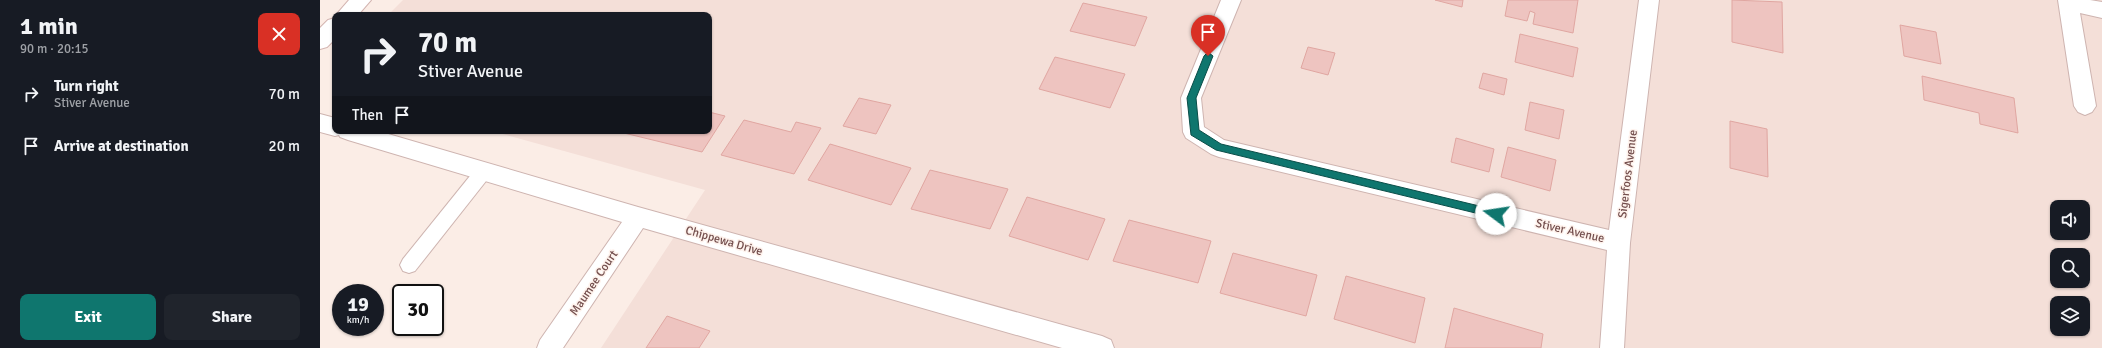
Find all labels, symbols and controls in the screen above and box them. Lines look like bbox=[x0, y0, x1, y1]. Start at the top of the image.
text: 1 min bbox=[20, 11, 78, 41]
button: close bbox=[258, 13, 300, 55]
pin bbox=[1191, 15, 1225, 56]
icon: arrive bbox=[1197, 21, 1219, 43]
text: 70 m bbox=[418, 26, 477, 60]
icon: right bbox=[352, 28, 404, 80]
text: 90 m · 20:15 bbox=[20, 41, 89, 57]
text: Stiver Avenue bbox=[418, 60, 523, 82]
text: Turn right bbox=[54, 77, 119, 95]
icon: right bbox=[20, 83, 42, 105]
text: 70 m bbox=[269, 85, 300, 103]
text: Stiver Avenue bbox=[54, 95, 130, 111]
icon: arrive bbox=[391, 104, 413, 126]
text: Then bbox=[352, 106, 383, 124]
street label: Sigerfoos Avenue bbox=[1615, 129, 1641, 219]
icon: arrive bbox=[20, 135, 42, 157]
text: Arrive at destination bbox=[54, 137, 189, 155]
text: 20 m bbox=[269, 137, 300, 155]
position arrow bbox=[1475, 193, 1517, 235]
map controls bbox=[2050, 200, 2090, 336]
button: sound bbox=[2050, 200, 2090, 240]
street label: Stiver Avenue bbox=[1534, 216, 1606, 246]
street label: Chippewa Drive bbox=[684, 223, 764, 259]
street label: Maumee Court bbox=[567, 248, 621, 318]
button: search bbox=[2050, 248, 2090, 288]
speed limit sign: 30 bbox=[392, 284, 444, 336]
text: 19 bbox=[347, 292, 369, 317]
button: Exit bbox=[20, 294, 156, 340]
button: Share bbox=[164, 294, 300, 340]
button: layers bbox=[2050, 296, 2090, 336]
text: km/h bbox=[347, 314, 369, 326]

